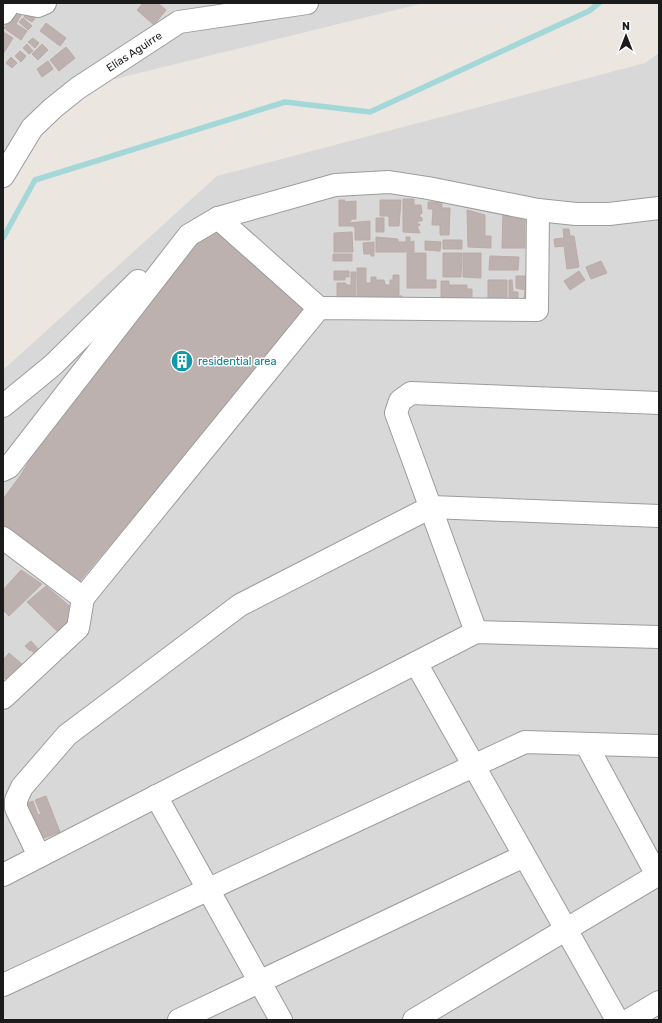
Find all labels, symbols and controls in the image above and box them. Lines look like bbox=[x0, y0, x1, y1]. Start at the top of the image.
north arrow bbox=[606, 16, 646, 56]
text: N bbox=[622, 20, 630, 33]
street label: Elías Aguirre bbox=[104, 29, 165, 75]
building icon: residential area bbox=[169, 348, 195, 374]
place label: residential area bbox=[198, 355, 277, 368]

